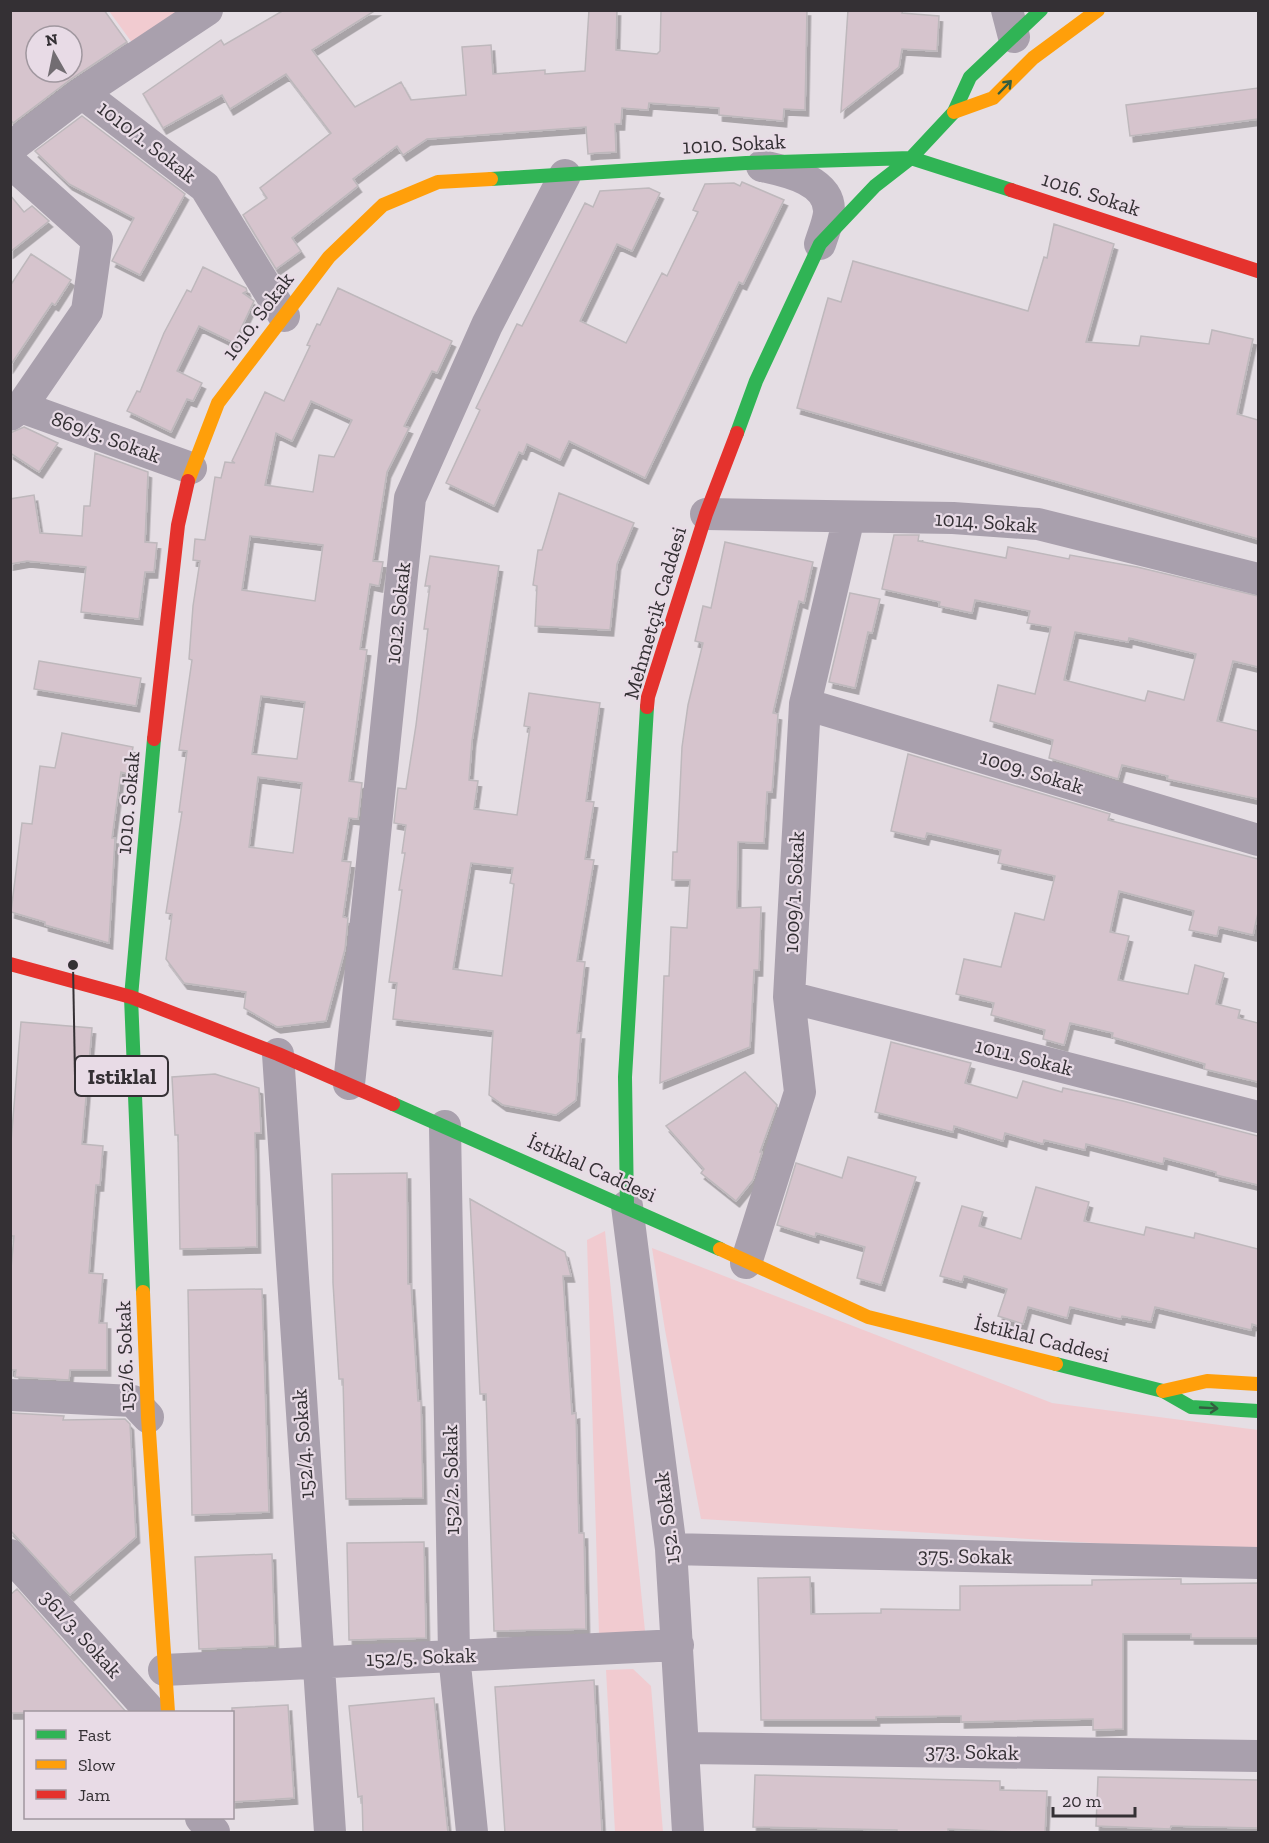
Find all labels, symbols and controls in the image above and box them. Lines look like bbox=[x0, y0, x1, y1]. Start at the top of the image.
north arrow bbox=[24, 24, 84, 84]
text: N bbox=[44, 29, 59, 50]
one-way arrow bbox=[998, 79, 1012, 94]
street label: 1010/1. Sokak bbox=[93, 95, 202, 188]
street label: 1010. Sokak bbox=[682, 128, 786, 159]
street label: 1016. Sokak bbox=[1039, 166, 1144, 221]
street label: 1010. Sokak bbox=[217, 267, 299, 364]
street label: 869/5. Sokak bbox=[48, 405, 164, 468]
street label: 1014. Sokak bbox=[934, 505, 1038, 538]
street label: Mehmetçik Caddesi bbox=[618, 524, 691, 702]
street label: 1012. Sokak bbox=[380, 561, 415, 665]
street label: 1009. Sokak bbox=[978, 744, 1087, 799]
street label: 1010. Sokak bbox=[111, 750, 144, 855]
street label: 1009/1. Sokak bbox=[778, 830, 809, 953]
street label: 1011. Sokak bbox=[973, 1032, 1075, 1081]
callout: Istiklal bbox=[75, 1056, 168, 1096]
text: Istiklal bbox=[88, 1063, 156, 1090]
street label: İstiklal Caddesi bbox=[524, 1128, 661, 1207]
street label: 152/6. Sokak bbox=[110, 1300, 139, 1412]
street label: İstiklal Caddesi bbox=[972, 1310, 1112, 1367]
street label: 152/4. Sokak bbox=[286, 1388, 319, 1500]
one-way arrow bbox=[1198, 1403, 1218, 1414]
street label: 152/2. Sokak bbox=[437, 1424, 464, 1535]
street label: 152. Sokak bbox=[648, 1470, 685, 1566]
street label: 375. Sokak bbox=[918, 1542, 1012, 1569]
street label: 361/3. Sokak bbox=[35, 1585, 127, 1683]
street label: 152/5. Sokak bbox=[365, 1642, 477, 1671]
legend bbox=[24, 1711, 234, 1819]
text: Fast bbox=[78, 1724, 111, 1746]
street label: 373. Sokak bbox=[925, 1738, 1019, 1765]
text: Slow bbox=[78, 1754, 115, 1776]
scale bar bbox=[1053, 1780, 1136, 1818]
text: Jam bbox=[78, 1784, 110, 1806]
text: 20 m bbox=[1062, 1790, 1102, 1812]

